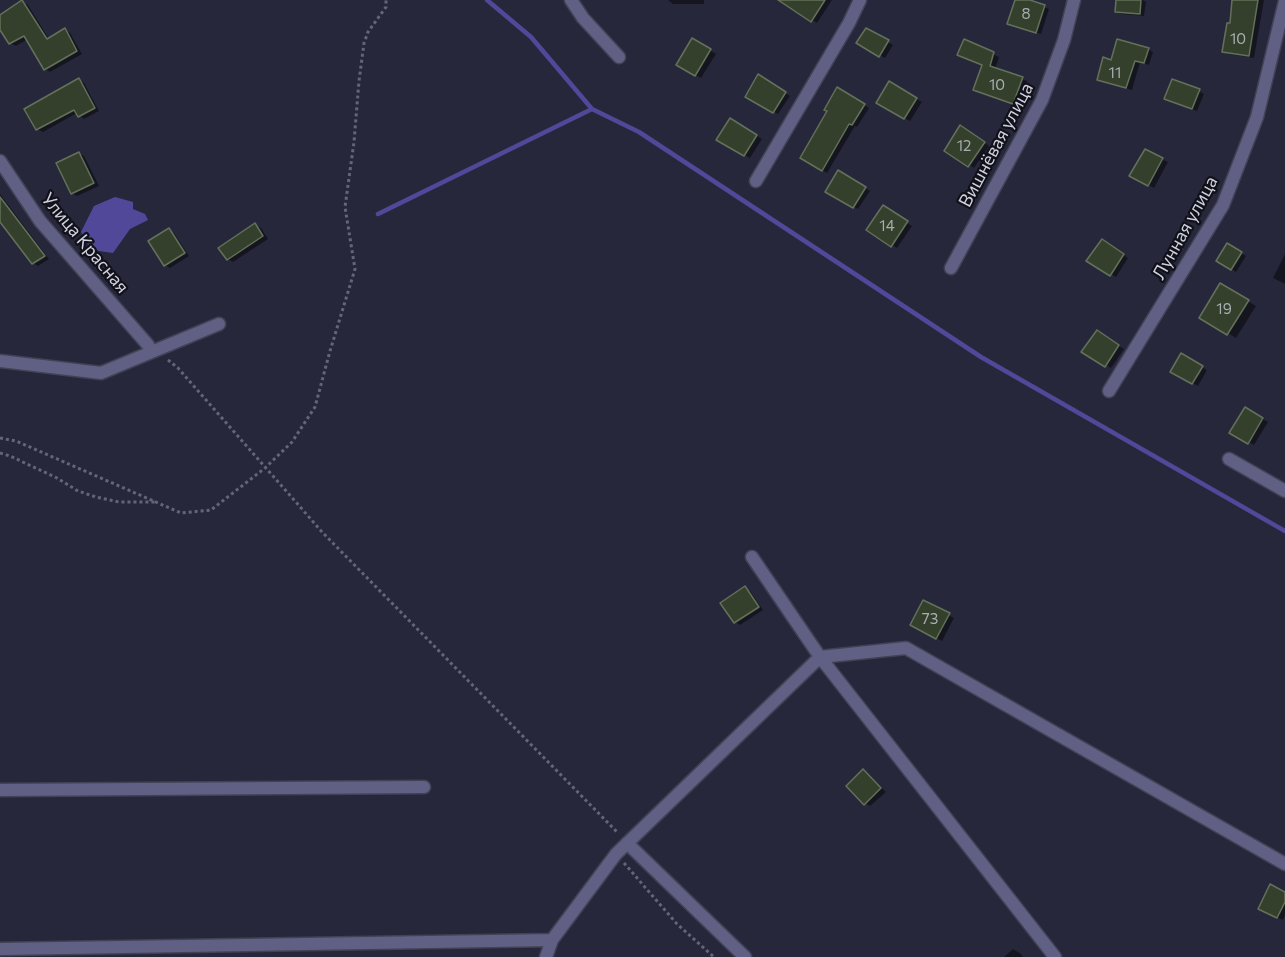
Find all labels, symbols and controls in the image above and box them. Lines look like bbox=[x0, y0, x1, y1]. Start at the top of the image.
house number: 8 bbox=[1021, 5, 1031, 23]
house number: 10 bbox=[1230, 30, 1246, 48]
house number: 11 bbox=[1109, 64, 1121, 82]
house number: 10 bbox=[989, 76, 1005, 94]
street label: Вишнёвая улица bbox=[954, 79, 1038, 211]
house number: 12 bbox=[957, 137, 971, 155]
street label: Лунная улица bbox=[1148, 173, 1222, 283]
street label: Улица Красная bbox=[37, 188, 133, 298]
house number: 14 bbox=[879, 217, 895, 235]
house number: 19 bbox=[1216, 300, 1232, 318]
house number: 73 bbox=[922, 610, 938, 628]

